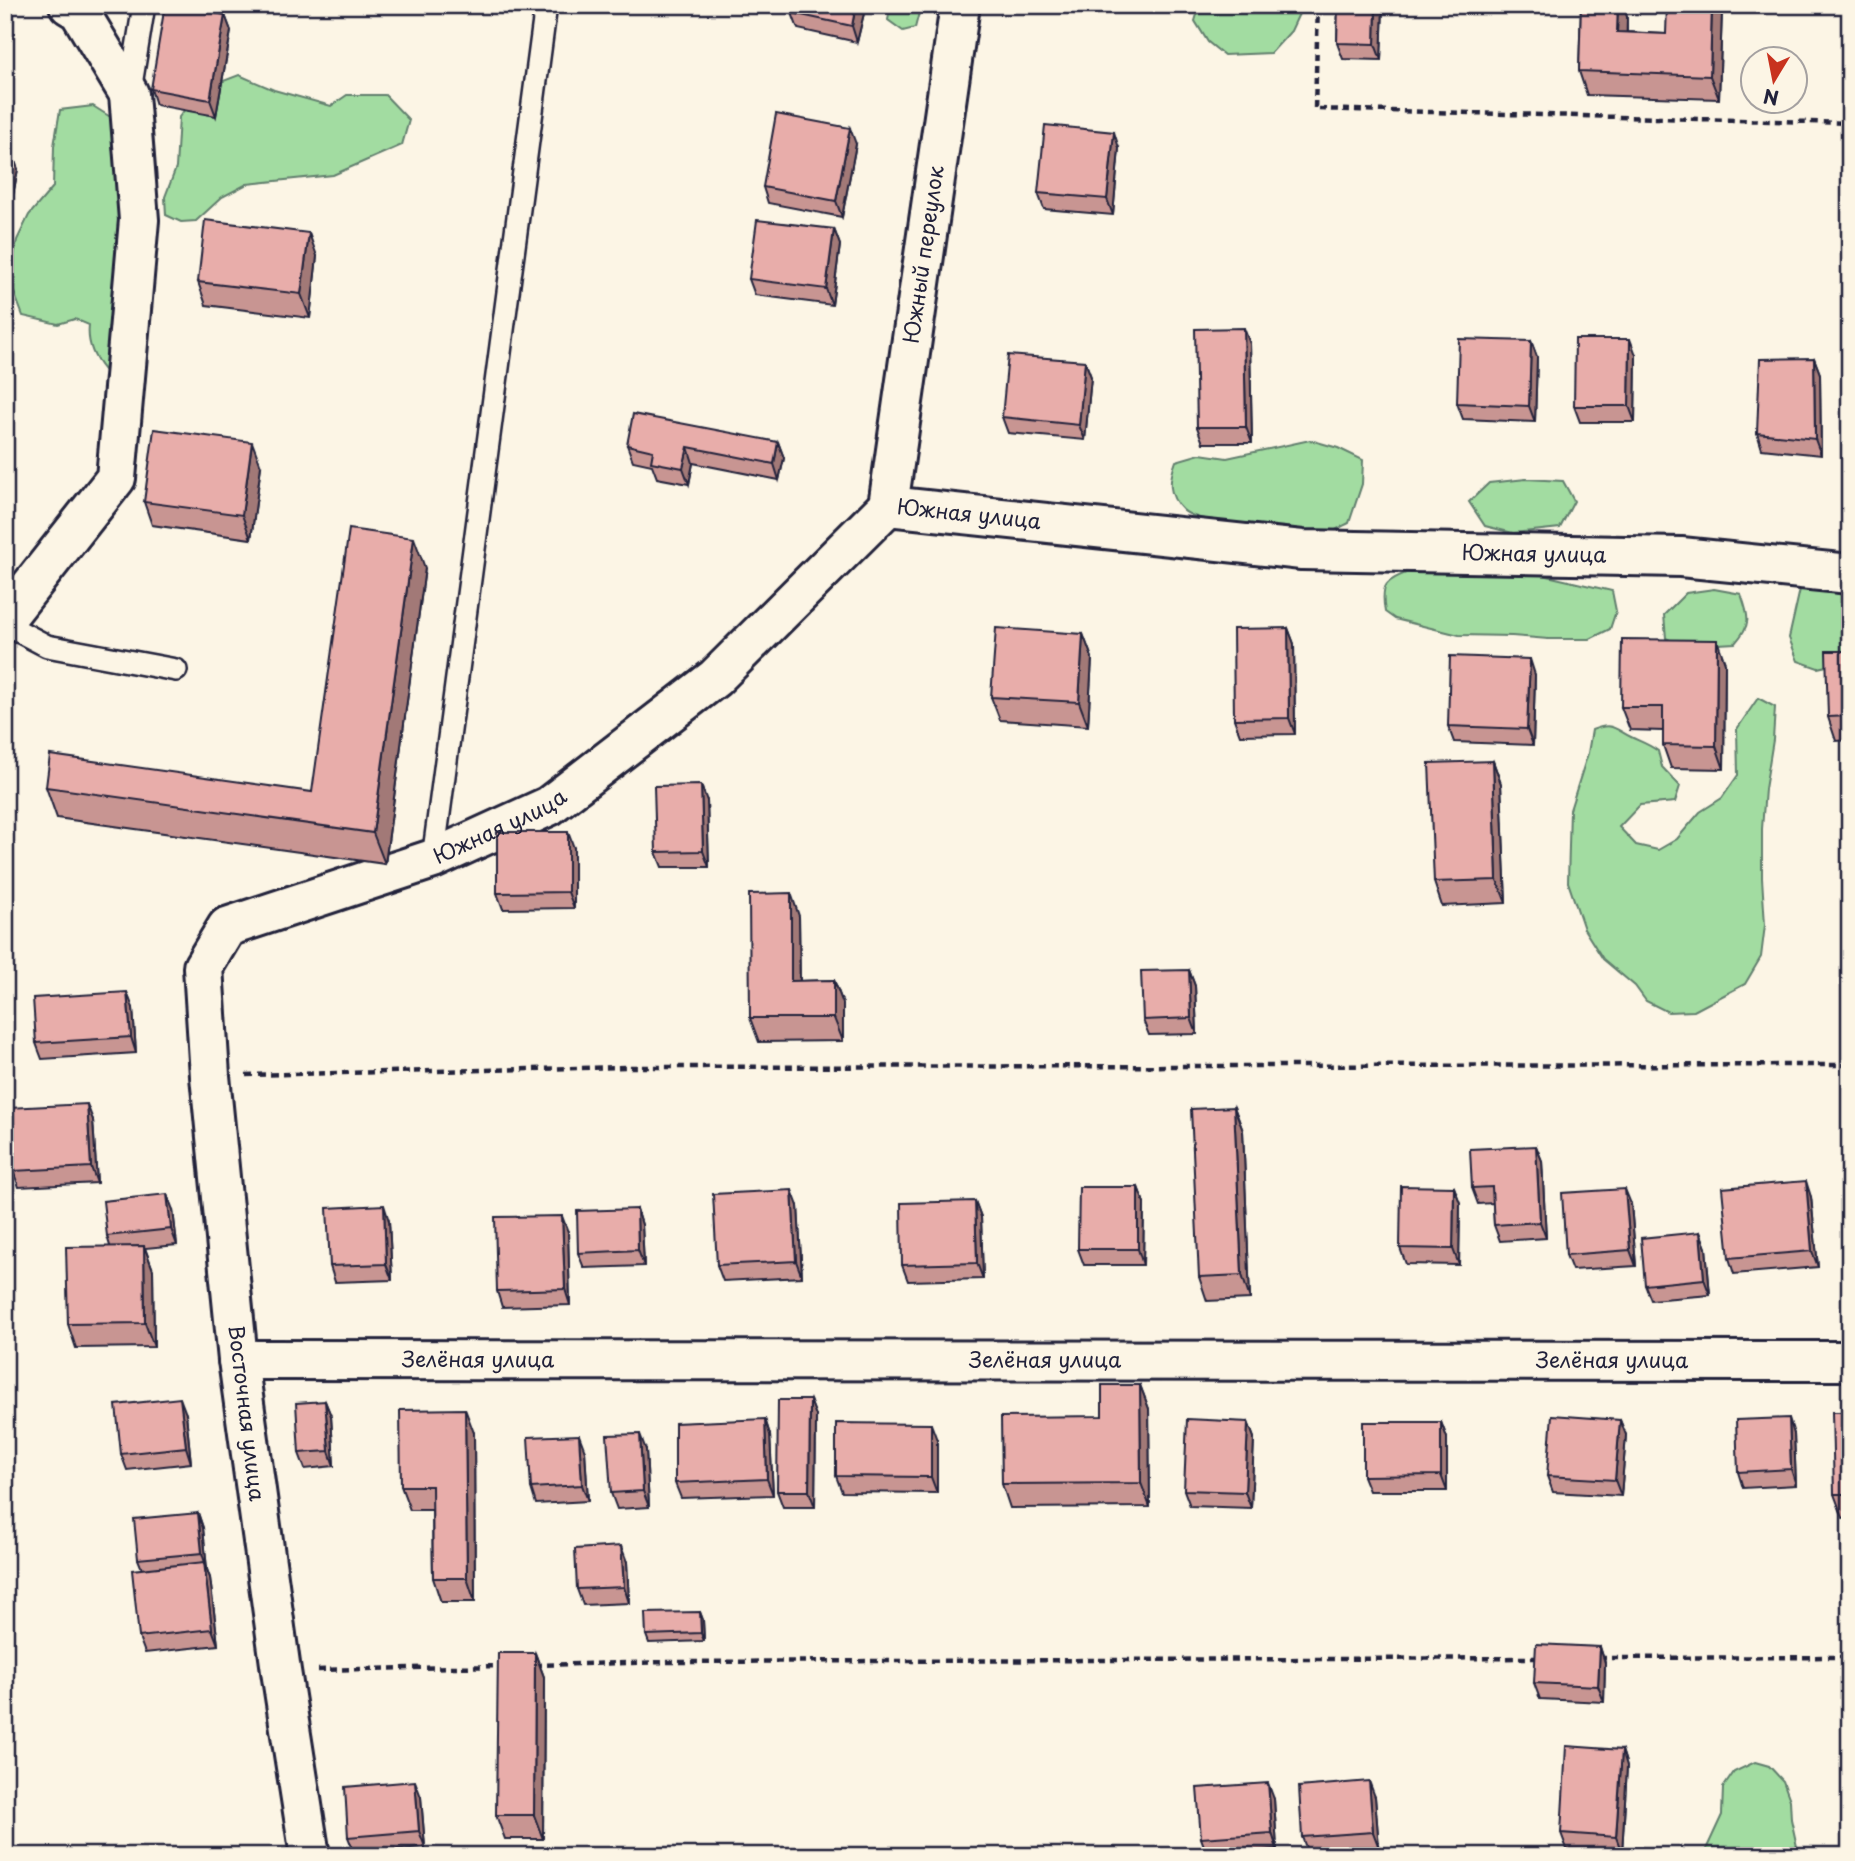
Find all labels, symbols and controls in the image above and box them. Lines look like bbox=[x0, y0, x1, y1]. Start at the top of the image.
north arrow bbox=[1740, 46, 1810, 116]
text: N bbox=[1761, 83, 1781, 113]
street label: Южный переулок bbox=[894, 163, 951, 345]
street label: Южная улица bbox=[896, 489, 1044, 536]
street label: Южная улица bbox=[1462, 535, 1607, 570]
street label: Южная улица bbox=[428, 779, 573, 871]
street label: Восточная улица bbox=[221, 1323, 275, 1503]
street label: Зелёная улица bbox=[402, 1342, 555, 1374]
street label: Зелёная улица bbox=[969, 1342, 1122, 1375]
street label: Зелёная улица bbox=[1536, 1343, 1689, 1375]

